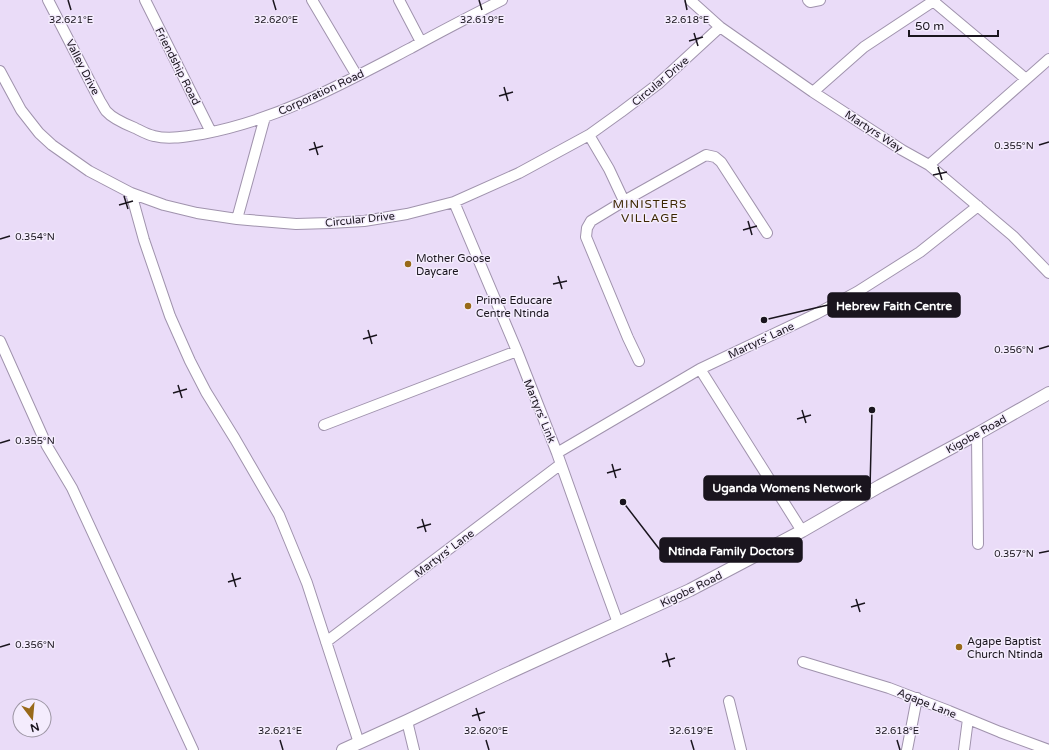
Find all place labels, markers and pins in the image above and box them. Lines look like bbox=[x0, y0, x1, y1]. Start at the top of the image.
place label: Mother Goose Daycare bbox=[416, 252, 491, 278]
marker: Mother Goose Daycare bbox=[403, 259, 413, 269]
callout: Hebrew Faith Centre bbox=[828, 293, 960, 317]
place label: Prime Educare Centre Ntinda bbox=[476, 294, 552, 320]
marker: Prime Educare Centre Ntinda bbox=[463, 301, 473, 311]
callout: Uganda Womens Network bbox=[704, 476, 870, 500]
callout: Ntinda Family Doctors bbox=[660, 538, 802, 562]
place label: Agape Baptist Church Ntinda bbox=[967, 635, 1043, 661]
marker: Agape Baptist Church Ntinda bbox=[954, 642, 964, 652]

